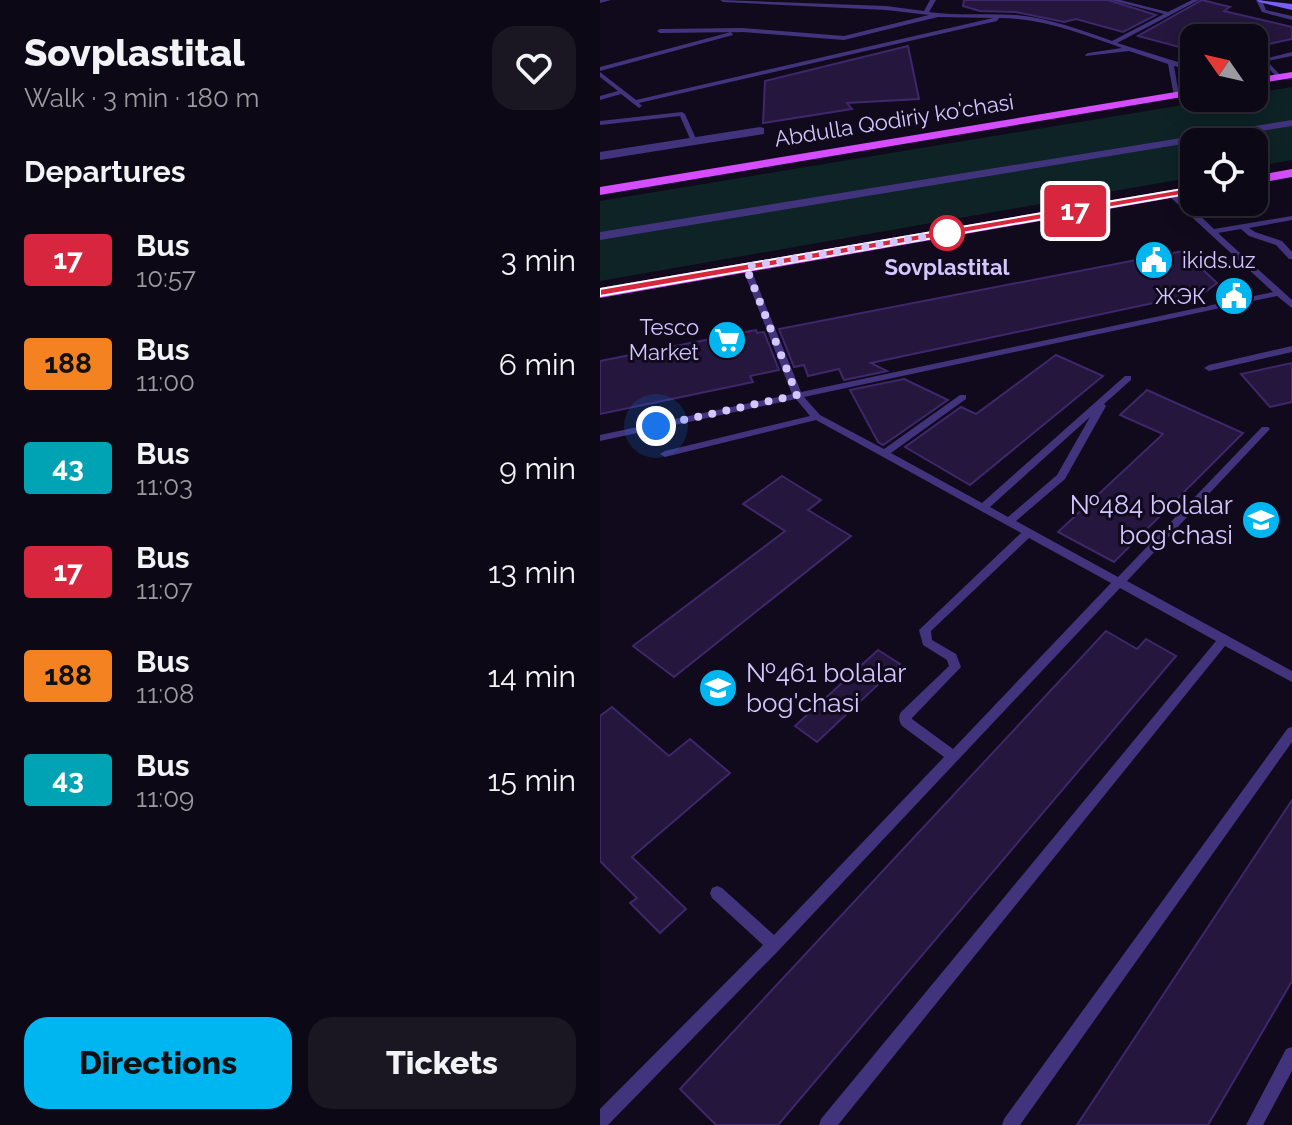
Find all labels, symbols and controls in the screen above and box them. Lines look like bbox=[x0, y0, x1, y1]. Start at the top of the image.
north arrow bbox=[1180, 24, 1268, 112]
map controls bbox=[1180, 24, 1268, 216]
button: heart bbox=[492, 26, 576, 110]
text: Sovplastital bbox=[24, 30, 245, 75]
text: Walk · 3 min · 180 m bbox=[24, 83, 259, 113]
street label: Abdulla Qodiriy ko'chasi bbox=[772, 88, 1016, 152]
button: locate bbox=[1180, 128, 1268, 216]
text: Departures bbox=[24, 154, 186, 189]
line badge: 17 bbox=[1039, 185, 1111, 237]
text: 17 bbox=[1060, 194, 1090, 227]
marker: Sovplastital bbox=[930, 216, 964, 250]
text: Bus bbox=[136, 228, 190, 263]
public building icon: ikids.uz bbox=[1133, 239, 1175, 281]
text: 17 bbox=[53, 243, 83, 276]
text: 3 min bbox=[501, 243, 576, 278]
place label: ikids.uz bbox=[1182, 247, 1256, 273]
place label: Sovplastital bbox=[885, 254, 1011, 280]
text: 10:57 bbox=[136, 263, 196, 293]
public building icon: ЖЭК bbox=[1213, 275, 1255, 317]
place label: ЖЭК bbox=[1155, 283, 1206, 309]
place label: Tesco Market bbox=[629, 314, 700, 365]
supermarket icon: Tesco Market bbox=[706, 319, 748, 361]
text: Bus bbox=[136, 332, 190, 367]
text: 188 bbox=[44, 347, 92, 380]
text: 6 min bbox=[499, 347, 576, 382]
text: 11:00 bbox=[136, 367, 195, 397]
your location bbox=[636, 406, 676, 446]
text: Bus bbox=[136, 436, 190, 471]
text: 43 bbox=[52, 451, 84, 484]
text: 9 min bbox=[499, 451, 576, 486]
text: 11:03 bbox=[136, 471, 193, 501]
place label: №484 bolalar bog'chasi bbox=[1070, 490, 1233, 550]
school or university icon: №484 bolalar bog'chasi bbox=[1240, 499, 1282, 541]
text: Bus bbox=[136, 540, 190, 575]
text: 17 bbox=[53, 555, 83, 588]
text: 13 min bbox=[488, 555, 576, 590]
text: 11:07 bbox=[136, 575, 193, 605]
text: Bus bbox=[136, 644, 190, 679]
place label: №461 bolalar bog'chasi bbox=[746, 658, 906, 718]
text: 188 bbox=[44, 659, 92, 692]
text: 14 min bbox=[488, 659, 576, 694]
school or university icon: №461 bolalar bog'chasi bbox=[697, 667, 739, 709]
text: 11:08 bbox=[136, 679, 194, 709]
text: Bus bbox=[136, 748, 190, 783]
text: 43 bbox=[52, 763, 84, 796]
text: 15 min bbox=[488, 763, 576, 798]
text: 11:09 bbox=[136, 783, 194, 813]
button: Directions bbox=[24, 1017, 292, 1109]
button: Tickets bbox=[308, 1017, 576, 1109]

